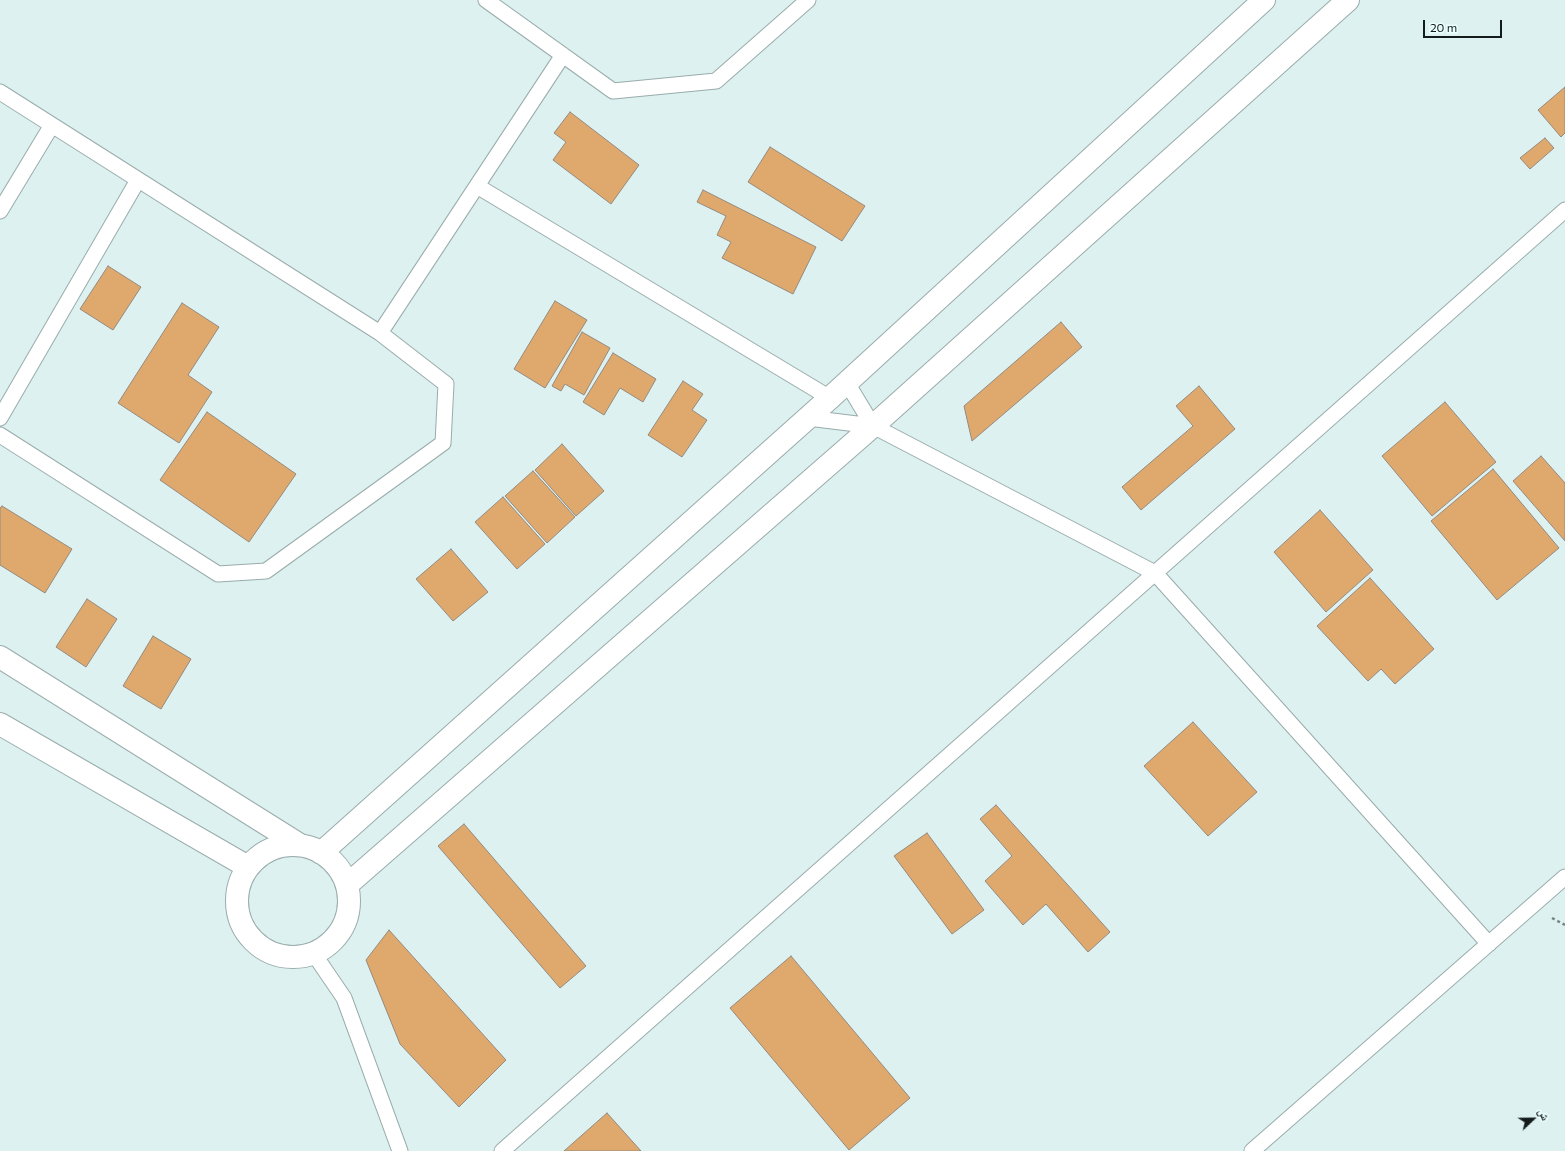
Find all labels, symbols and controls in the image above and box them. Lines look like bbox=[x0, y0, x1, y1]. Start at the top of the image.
scale bar bbox=[1425, 12, 1504, 38]
text: 20 m bbox=[1430, 20, 1457, 34]
north arrow bbox=[1513, 1099, 1553, 1139]
text: ش bbox=[1536, 1106, 1553, 1122]

